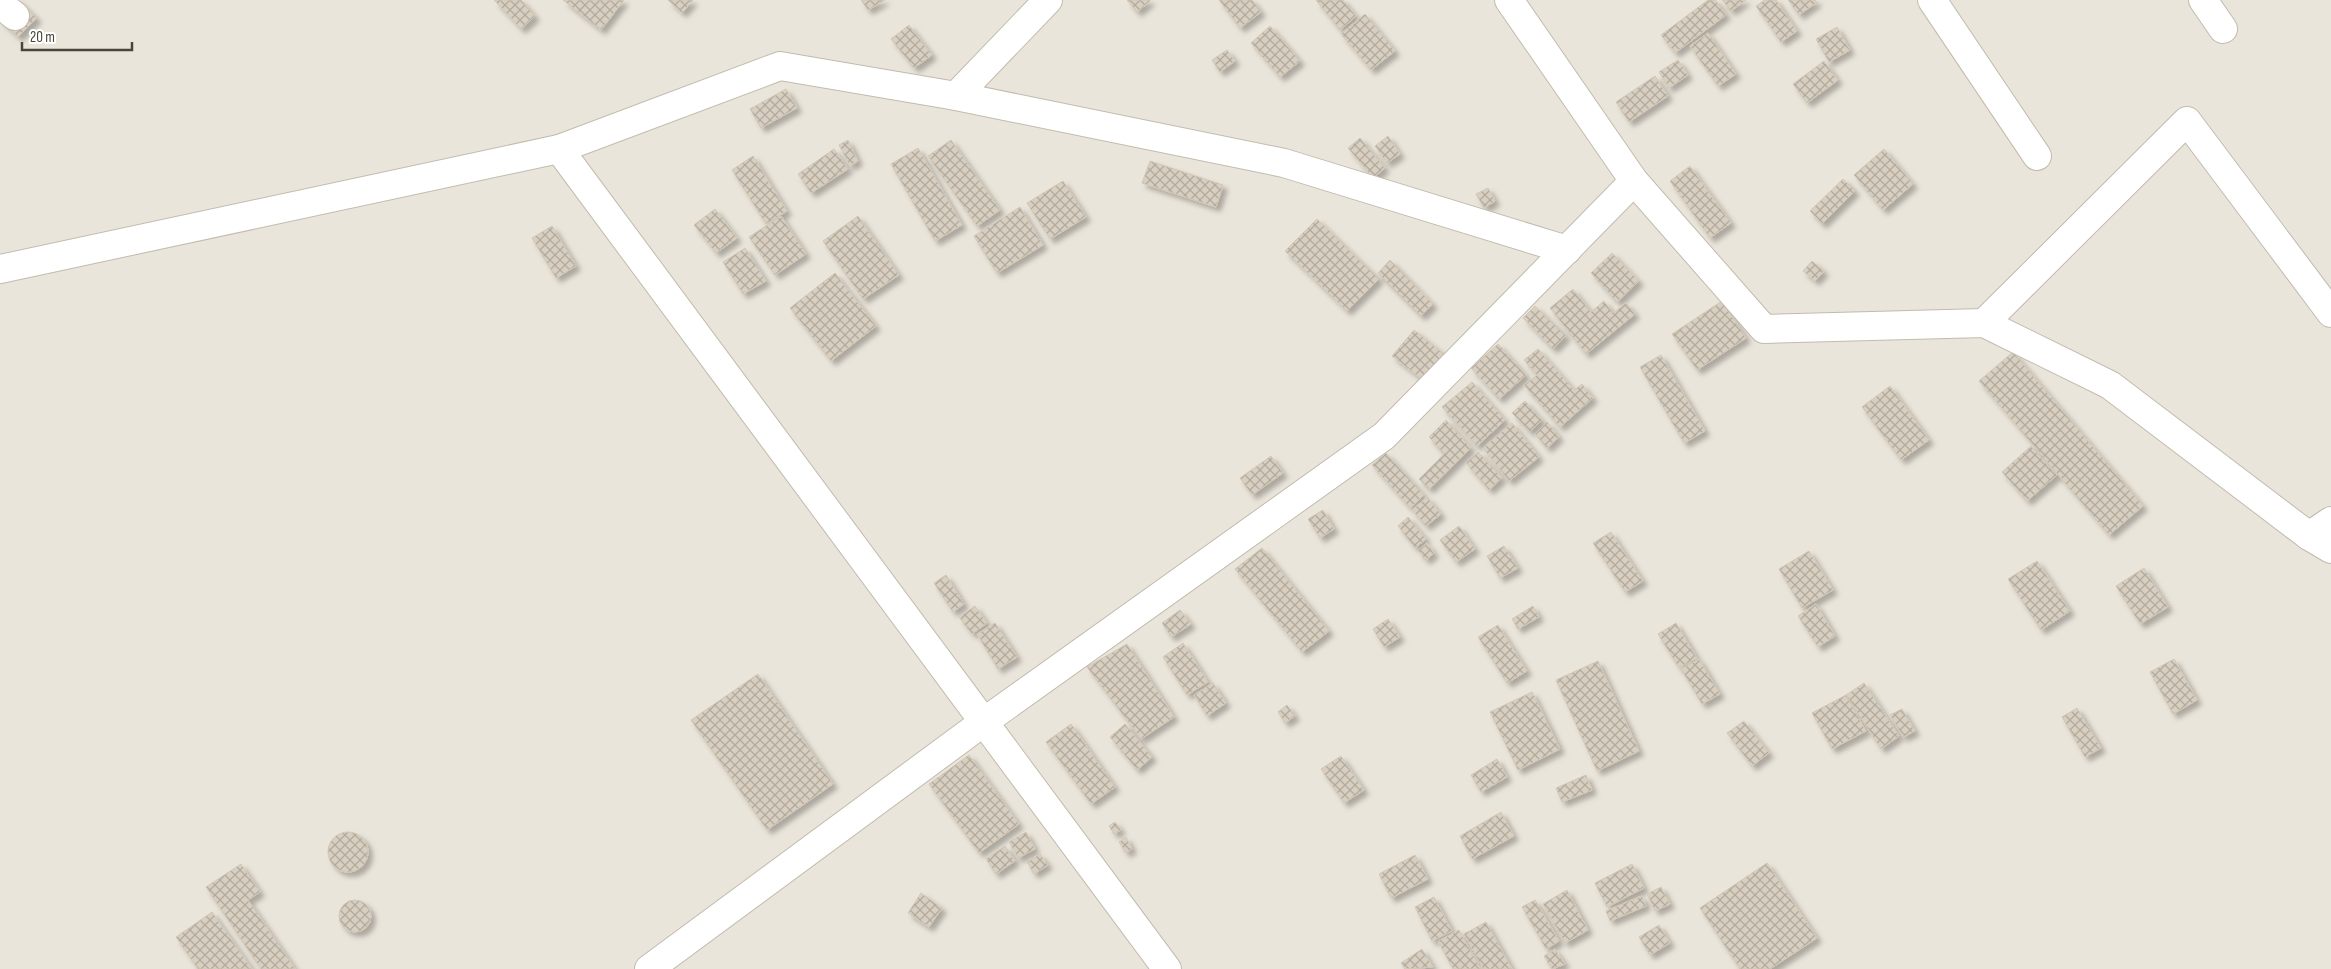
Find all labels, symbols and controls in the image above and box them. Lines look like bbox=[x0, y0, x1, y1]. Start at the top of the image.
scale bar bbox=[22, 20, 132, 52]
text: 20 m bbox=[30, 28, 55, 47]

